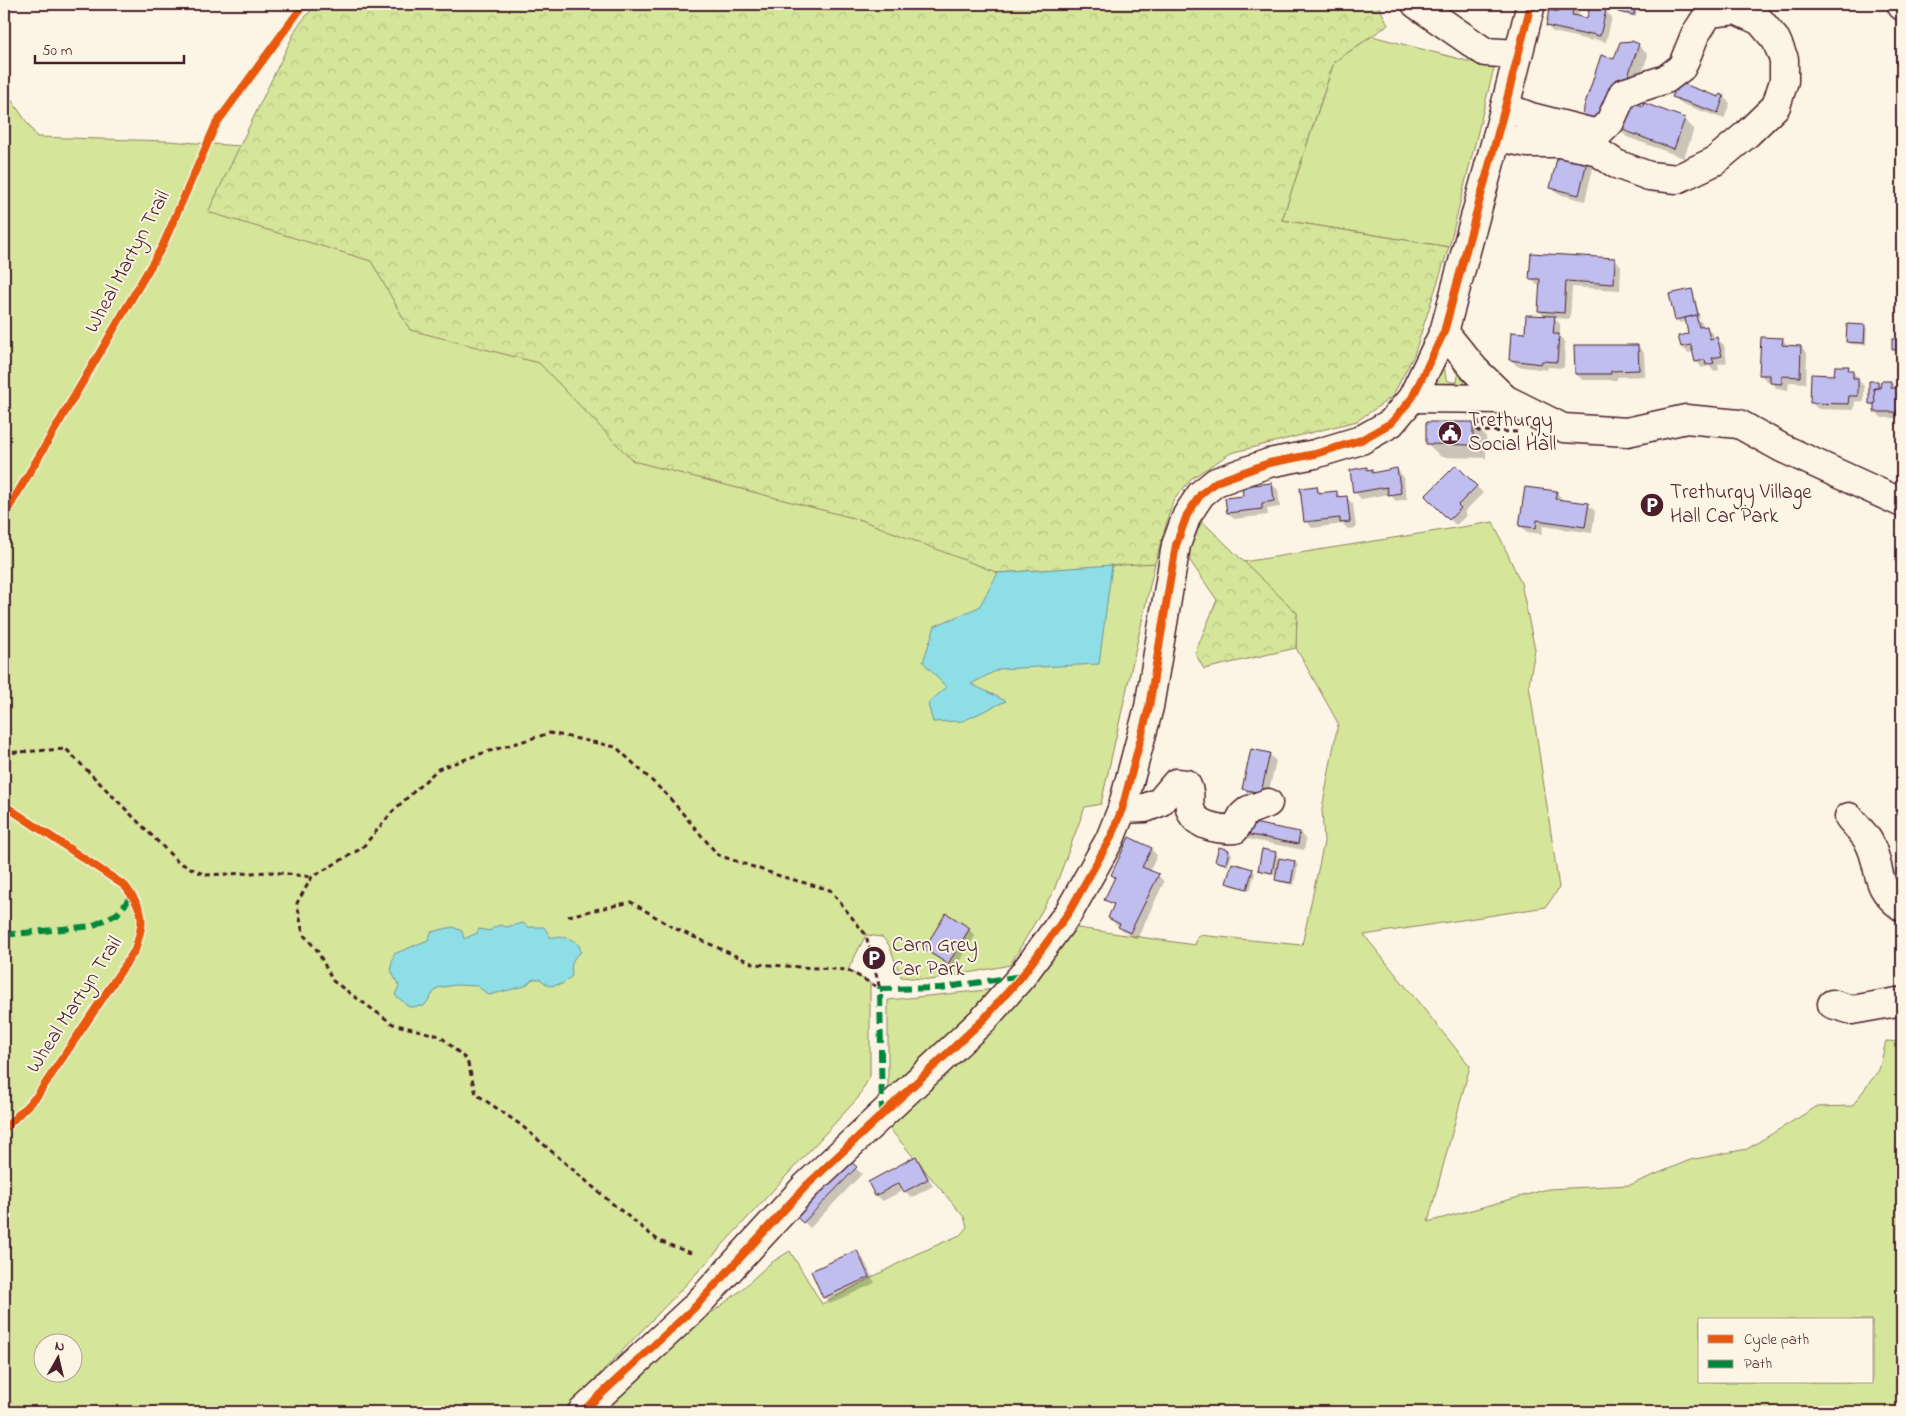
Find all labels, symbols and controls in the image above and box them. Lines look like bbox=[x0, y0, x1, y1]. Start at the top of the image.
scale bar bbox=[35, 32, 184, 64]
text: 50 m bbox=[42, 40, 73, 62]
street label: Wheal Martyn Trail bbox=[78, 185, 180, 340]
place label: Trethurgy Social Hall bbox=[1468, 406, 1556, 460]
public building icon: Trethurgy Social Hall bbox=[1437, 420, 1463, 446]
place label: Trethurgy Village Hall Car Park bbox=[1670, 478, 1812, 532]
parking icon: Trethurgy Village Hall Car Park bbox=[1639, 492, 1665, 518]
street label: Wheal Martyn Trail bbox=[19, 931, 132, 1080]
place label: Carn Grey Car Park bbox=[892, 931, 978, 985]
parking icon: Carn Grey Car Park bbox=[861, 945, 887, 971]
legend bbox=[1698, 1318, 1874, 1384]
text: Cycle path bbox=[1744, 1329, 1809, 1352]
north arrow bbox=[32, 1334, 82, 1384]
text: N bbox=[53, 1336, 66, 1358]
text: Path bbox=[1744, 1353, 1772, 1375]

